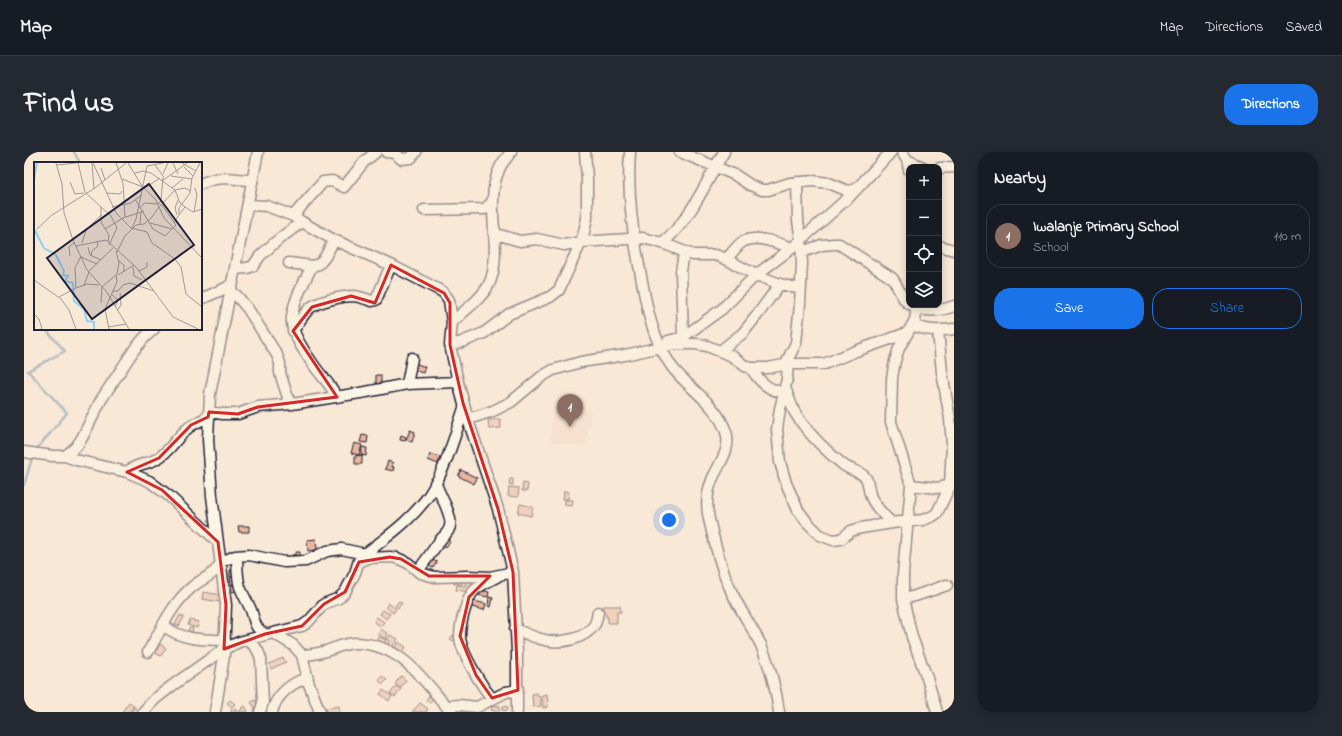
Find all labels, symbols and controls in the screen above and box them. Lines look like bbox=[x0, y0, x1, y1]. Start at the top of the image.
text: Map bbox=[20, 14, 52, 41]
text: Map bbox=[1160, 17, 1183, 38]
text: Directions bbox=[1205, 17, 1263, 38]
text: Saved bbox=[1285, 17, 1322, 38]
text: Find us bbox=[24, 84, 114, 125]
button: Directions bbox=[1224, 84, 1318, 125]
inset map bbox=[34, 162, 202, 330]
map controls bbox=[906, 164, 942, 308]
button: + bbox=[906, 164, 942, 200]
text: Nearby bbox=[994, 166, 1046, 191]
button: − bbox=[906, 200, 942, 236]
text: Iwalanje Primary School bbox=[1033, 216, 1179, 238]
text: 1 bbox=[1006, 227, 1010, 246]
text: 110 m bbox=[1274, 227, 1301, 246]
button: locate bbox=[906, 236, 942, 272]
text: School bbox=[1033, 238, 1069, 257]
button: layers bbox=[906, 272, 942, 308]
button: Save bbox=[994, 288, 1144, 329]
button: Share bbox=[1152, 288, 1302, 329]
pin: 1 bbox=[557, 394, 583, 427]
your location bbox=[659, 510, 679, 530]

